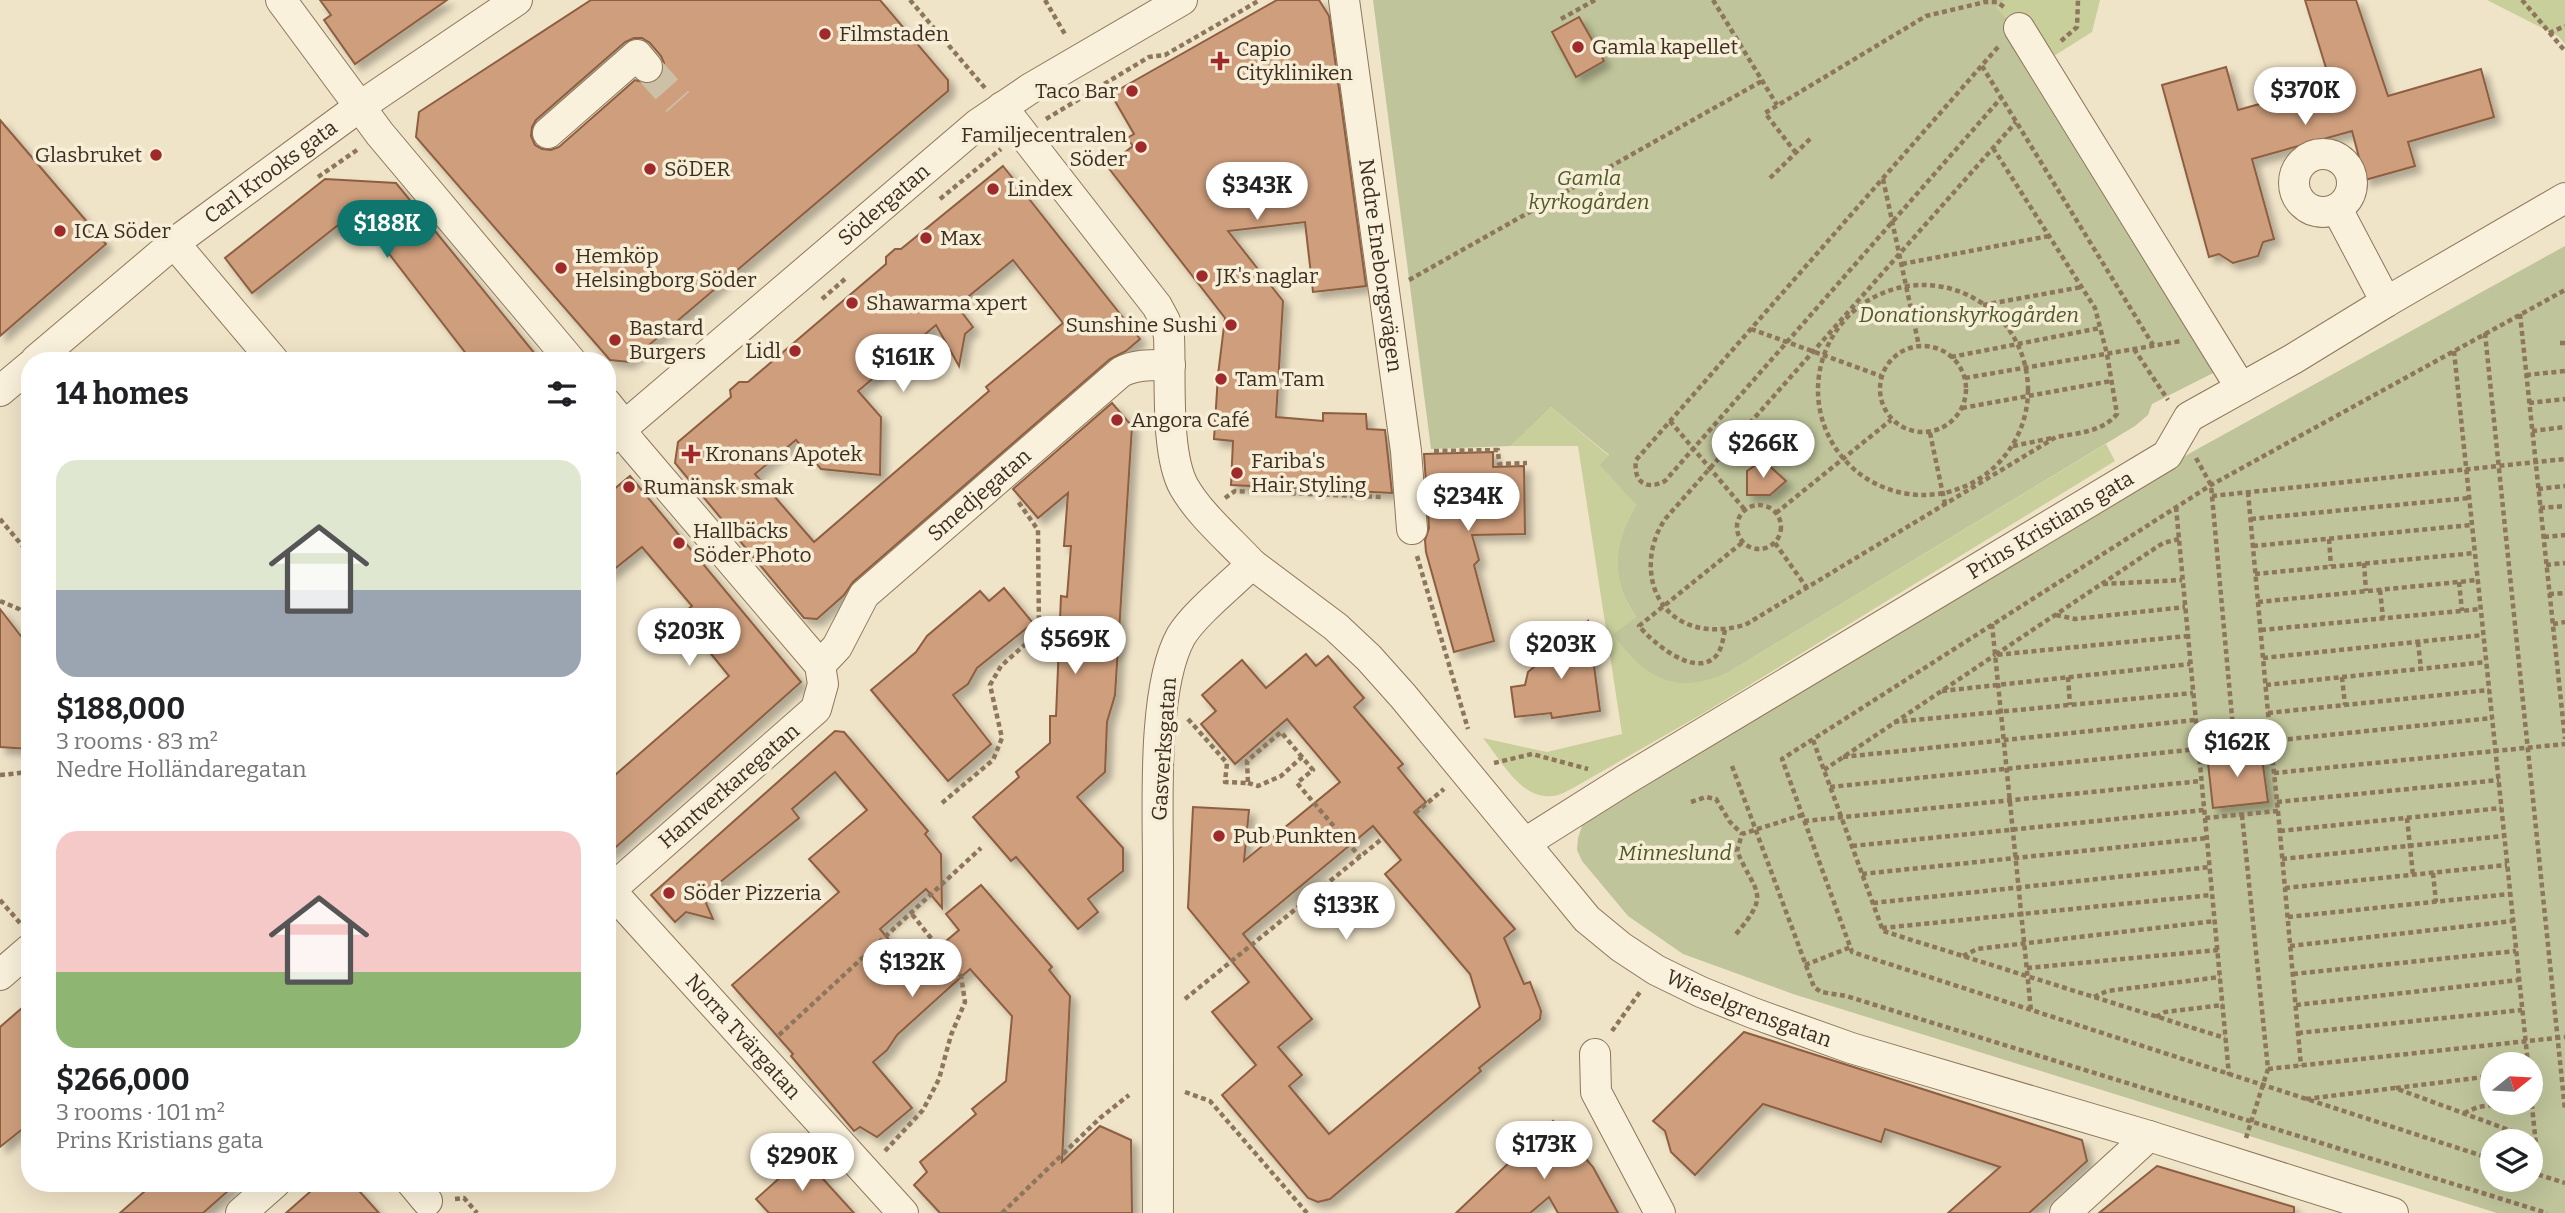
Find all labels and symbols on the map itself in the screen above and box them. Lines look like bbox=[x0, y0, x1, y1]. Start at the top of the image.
place label: Filmstaden bbox=[839, 21, 949, 47]
marker: Filmstaden bbox=[817, 26, 833, 42]
place label: Gamla kapellet bbox=[1592, 34, 1739, 60]
place label: Capio Citykliniken bbox=[1236, 36, 1353, 86]
marker: Gamla kapellet bbox=[1570, 39, 1586, 55]
marker: Capio Citykliniken bbox=[1210, 51, 1230, 71]
pin: $370K bbox=[2256, 68, 2354, 127]
place label: Taco Bar bbox=[1035, 78, 1118, 104]
marker: Taco Bar bbox=[1124, 83, 1140, 99]
street label: Carl Krooks gata bbox=[199, 114, 343, 229]
place label: Familjecentralen Söder bbox=[961, 122, 1127, 172]
marker: Familjecentralen Söder bbox=[1133, 139, 1149, 155]
place label: Glasbruket bbox=[35, 142, 142, 168]
marker: Glasbruket bbox=[148, 147, 164, 163]
place label: SöDER bbox=[664, 156, 731, 182]
street label: Nedre Eneborgsvägen bbox=[1353, 157, 1408, 374]
street label: Södergatan bbox=[833, 158, 935, 251]
marker: SöDER bbox=[642, 161, 658, 177]
pin: $343K bbox=[1208, 162, 1306, 222]
park label: Gamla kyrkogården bbox=[1529, 165, 1649, 215]
place label: Lindex bbox=[1007, 176, 1073, 202]
marker: Lindex bbox=[985, 181, 1001, 197]
pin: $188K bbox=[338, 201, 436, 260]
place label: ICA Söder bbox=[74, 218, 171, 244]
marker: ICA Söder bbox=[52, 223, 68, 239]
place label: Max bbox=[940, 225, 982, 251]
marker: Max bbox=[918, 230, 934, 246]
place label: Hemköp Helsingborg Söder bbox=[575, 243, 757, 293]
marker: Hemköp Helsingborg Söder bbox=[553, 260, 569, 276]
place label: JK's naglar bbox=[1215, 263, 1318, 289]
marker: JK's naglar bbox=[1194, 268, 1210, 284]
place label: Shawarma xpert bbox=[866, 290, 1028, 316]
marker: Shawarma xpert bbox=[844, 295, 860, 311]
park label: Donationskyrkogården bbox=[1859, 302, 2079, 328]
place label: Sunshine Sushi bbox=[1065, 312, 1217, 338]
place label: Bastard Burgers bbox=[629, 315, 706, 365]
marker: Sunshine Sushi bbox=[1223, 317, 1239, 333]
marker: Bastard Burgers bbox=[607, 332, 623, 348]
pin: $161K bbox=[854, 334, 952, 394]
place label: Lidl bbox=[745, 338, 781, 364]
marker: Lidl bbox=[787, 343, 803, 359]
place label: Tam Tam bbox=[1235, 366, 1324, 392]
marker: Tam Tam bbox=[1213, 371, 1229, 387]
place label: Angora Café bbox=[1131, 407, 1250, 433]
marker: Angora Café bbox=[1109, 412, 1125, 428]
pin: $266K bbox=[1714, 420, 1812, 480]
place label: Kronans Apotek bbox=[705, 441, 863, 467]
street label: Smedjegatan bbox=[922, 443, 1036, 547]
marker: Kronans Apotek bbox=[683, 446, 699, 462]
place label: Fariba's Hair Styling bbox=[1251, 448, 1367, 498]
marker: Fariba's Hair Styling bbox=[1229, 465, 1245, 481]
street label: Prins Kristians gata bbox=[1962, 465, 2139, 585]
place label: Rumänsk smak bbox=[643, 474, 794, 500]
pin: $234K bbox=[1419, 474, 1517, 533]
marker: Rumänsk smak bbox=[621, 479, 637, 495]
place label: Hallbäcks Söder Photo bbox=[693, 518, 812, 568]
marker: Hallbäcks Söder Photo bbox=[671, 535, 687, 551]
pin: $203K bbox=[640, 608, 738, 668]
pin: $569K bbox=[1026, 616, 1124, 676]
pin: $203K bbox=[1512, 622, 1610, 681]
street label: Gasverksgatan bbox=[1146, 676, 1182, 822]
street label: Hantverkaregatan bbox=[653, 718, 805, 854]
pin: $162K bbox=[2188, 720, 2286, 779]
place label: Pub Punkten bbox=[1233, 823, 1357, 849]
marker: Pub Punkten bbox=[1211, 828, 1227, 844]
park label: Minneslund bbox=[1618, 840, 1732, 866]
place label: Söder Pizzeria bbox=[683, 880, 822, 906]
pin: $133K bbox=[1297, 883, 1395, 942]
marker: Söder Pizzeria bbox=[661, 885, 677, 901]
pin: $132K bbox=[863, 940, 961, 999]
street label: Wieselgrensgatan bbox=[1662, 964, 1835, 1053]
street label: Norra Tvärgatan bbox=[680, 969, 806, 1105]
north arrow bbox=[2480, 1052, 2543, 1115]
pin: $173K bbox=[1495, 1122, 1593, 1181]
pin: $290K bbox=[753, 1134, 851, 1193]

